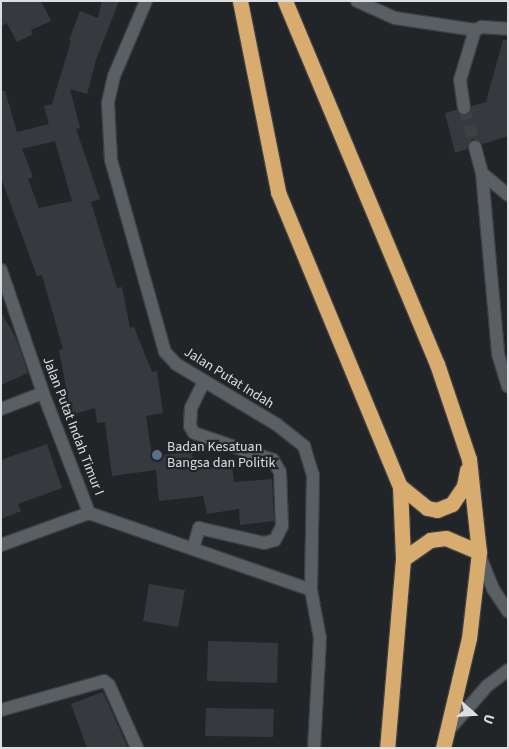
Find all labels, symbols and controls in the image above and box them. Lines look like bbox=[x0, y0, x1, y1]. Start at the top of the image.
street label: Jalan Putat Indah bbox=[181, 344, 277, 412]
street label: Jalan Putat Indah Timur I bbox=[39, 354, 107, 498]
place label: Badan Kesatuan Bangsa dan Politik bbox=[167, 439, 275, 472]
marker: Badan Kesatuan Bangsa dan Politik bbox=[151, 449, 163, 461]
north arrow bbox=[449, 689, 499, 739]
text: U bbox=[477, 711, 499, 727]

